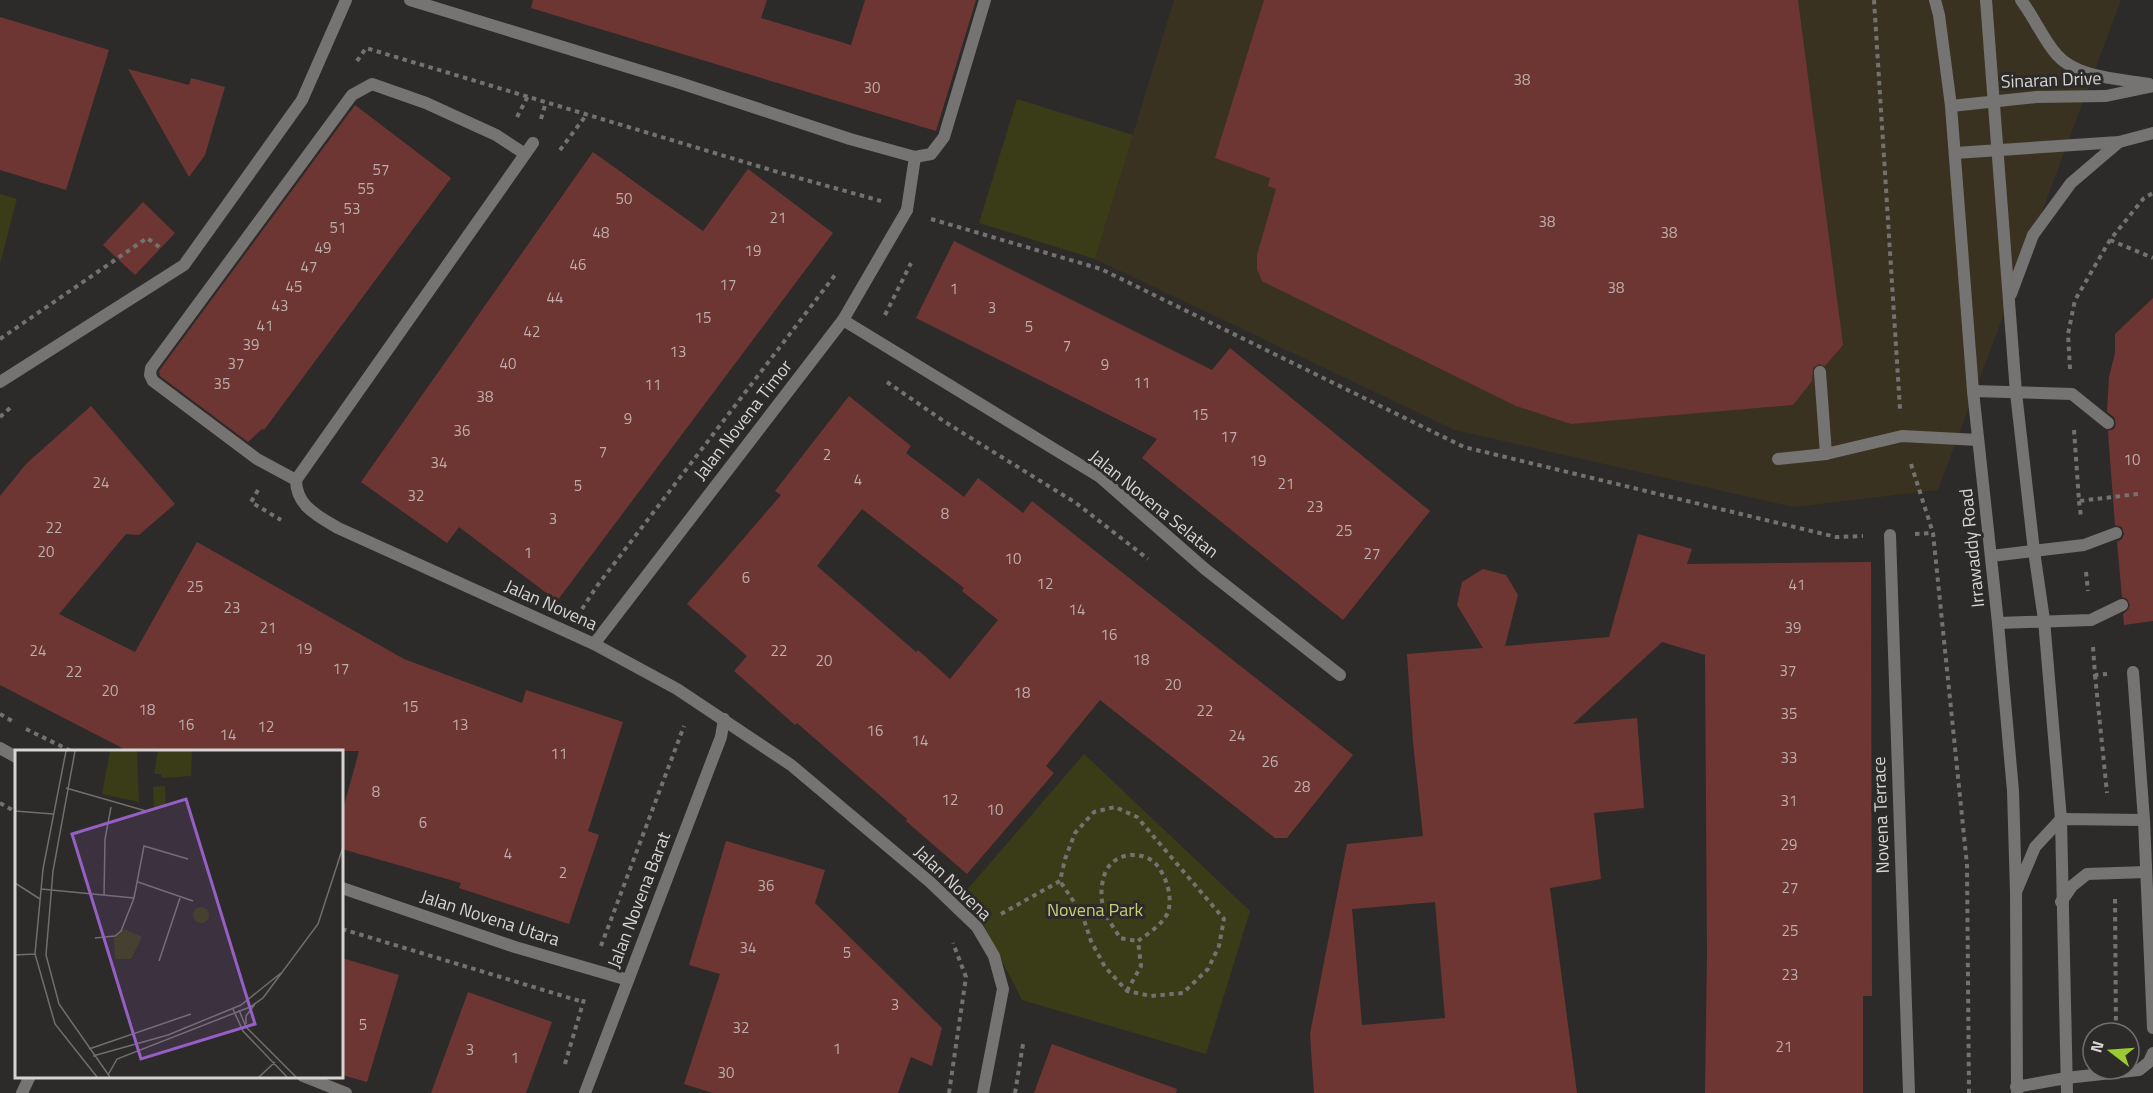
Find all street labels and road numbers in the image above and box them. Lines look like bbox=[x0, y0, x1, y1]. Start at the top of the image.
street label: Sinaran Drive bbox=[2000, 64, 2102, 95]
street label: Jalan Novena Timor bbox=[687, 354, 798, 486]
street label: Jalan Novena Selatan bbox=[1084, 443, 1225, 564]
street label: Irrawaddy Road bbox=[1952, 487, 1991, 609]
street label: Jalan Novena bbox=[501, 572, 602, 637]
street label: Novena Terrace bbox=[1865, 756, 1896, 874]
street label: Jalan Novena Barat bbox=[600, 827, 677, 972]
street label: Jalan Novena bbox=[908, 839, 998, 927]
street label: Jalan Novena Utara bbox=[417, 882, 563, 953]

